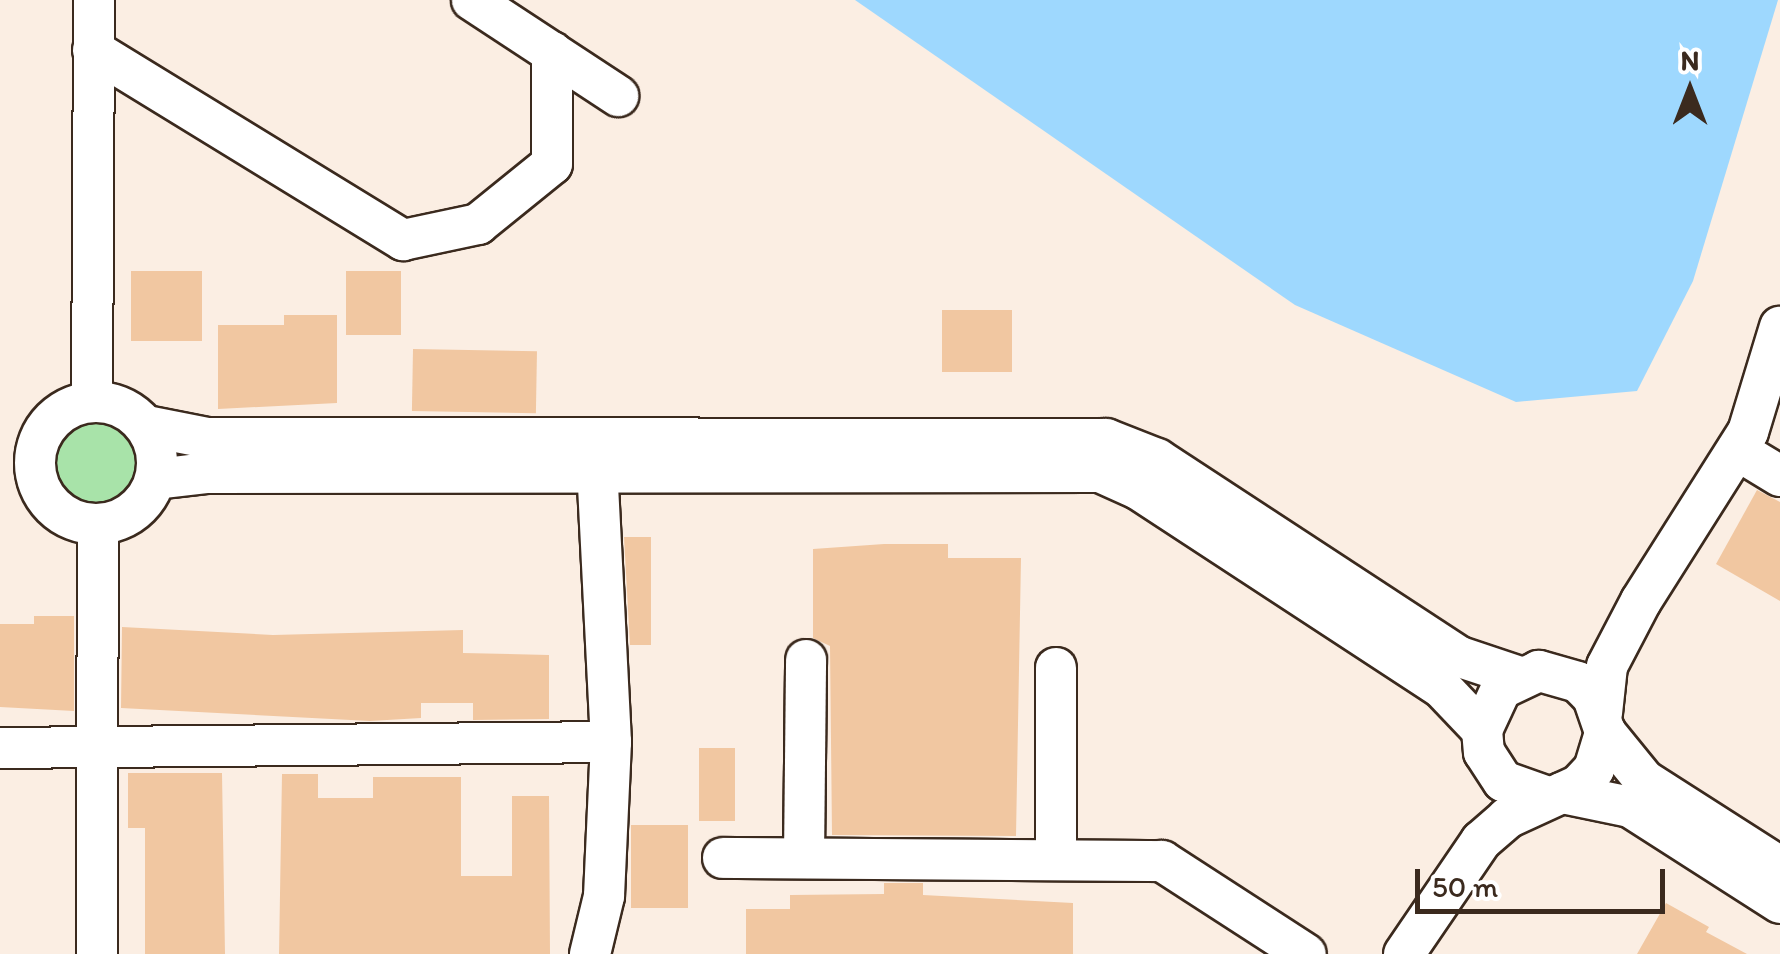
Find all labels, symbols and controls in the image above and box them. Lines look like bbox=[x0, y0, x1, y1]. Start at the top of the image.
north arrow bbox=[1640, 40, 1740, 140]
text: N bbox=[1681, 43, 1699, 77]
scale bar bbox=[1420, 849, 1670, 911]
text: 50 m bbox=[1432, 868, 1498, 905]

